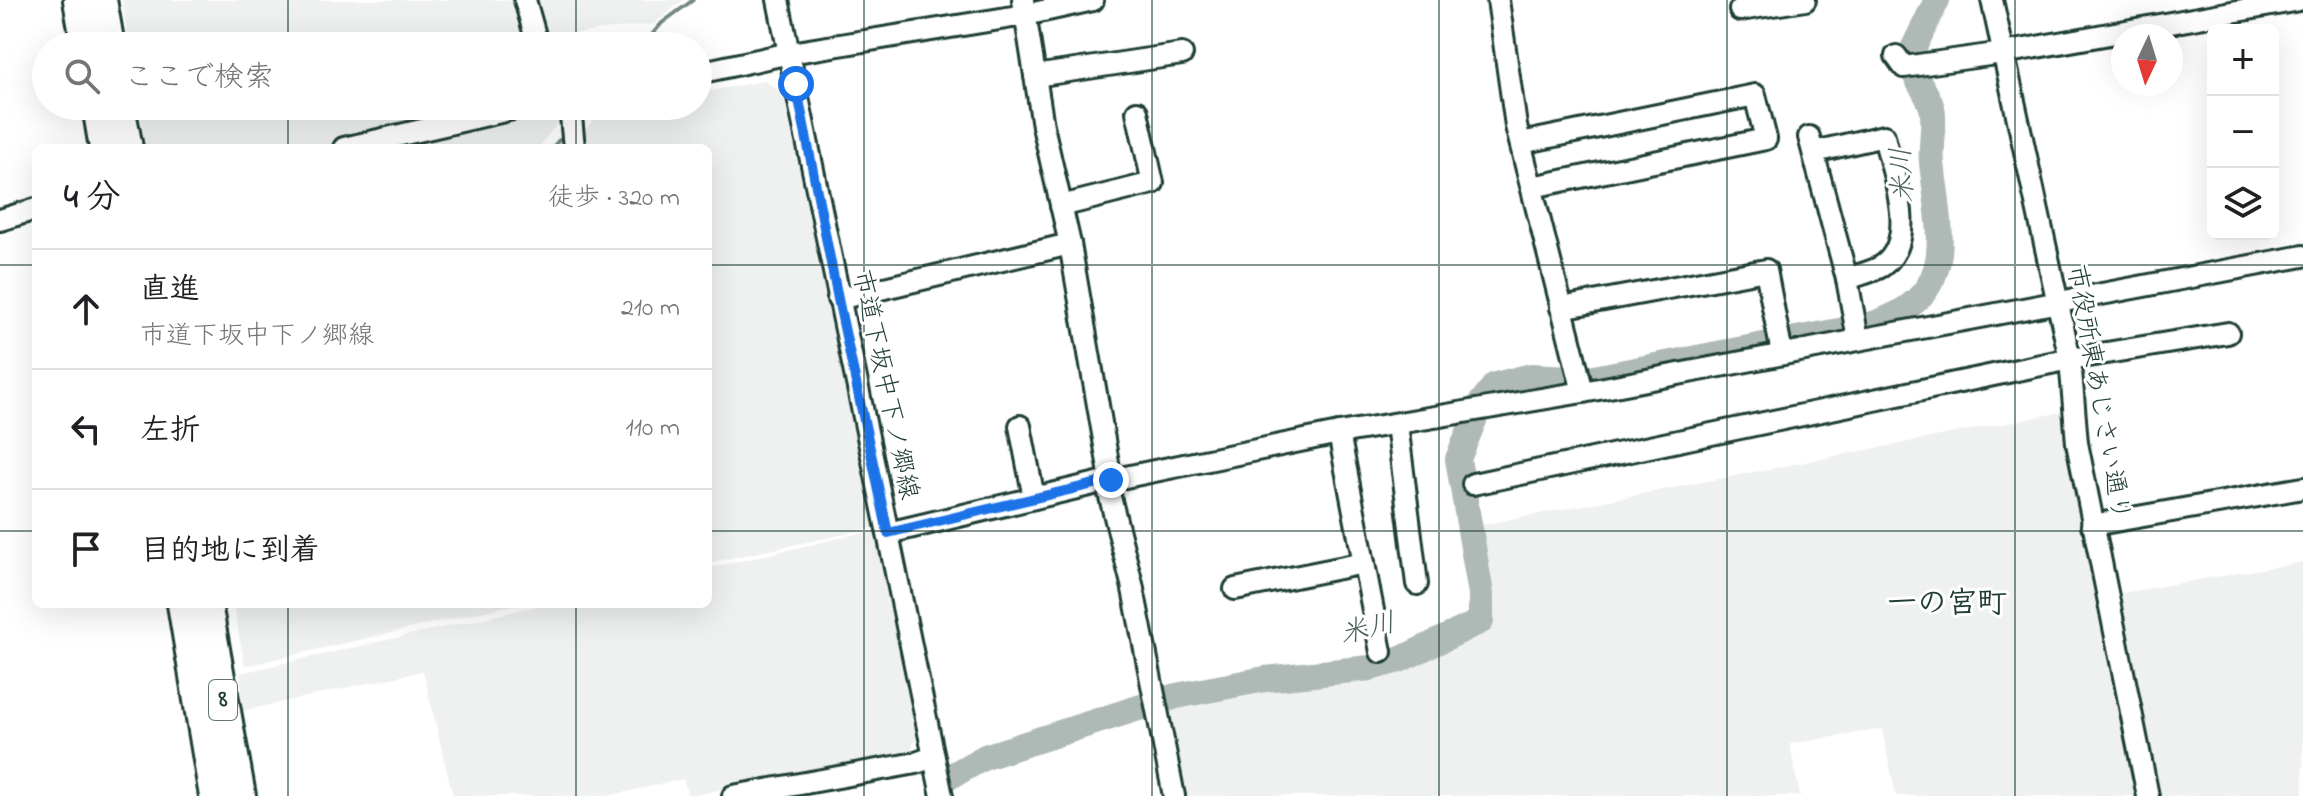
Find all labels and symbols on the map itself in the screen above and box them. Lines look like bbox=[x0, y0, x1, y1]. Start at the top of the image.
north arrow bbox=[2111, 24, 2183, 96]
route start bbox=[778, 66, 814, 102]
water label: 米川 bbox=[1882, 146, 1926, 204]
street label: 市役所東あじさい通り bbox=[2056, 262, 2138, 524]
street label: 市道下坂中下ノ郷線 bbox=[841, 267, 927, 503]
route end bbox=[1093, 462, 1129, 498]
district label: 一の宮町 bbox=[1887, 583, 2007, 627]
water label: 米川 bbox=[1336, 604, 1400, 656]
road number: 8 bbox=[209, 680, 237, 720]

